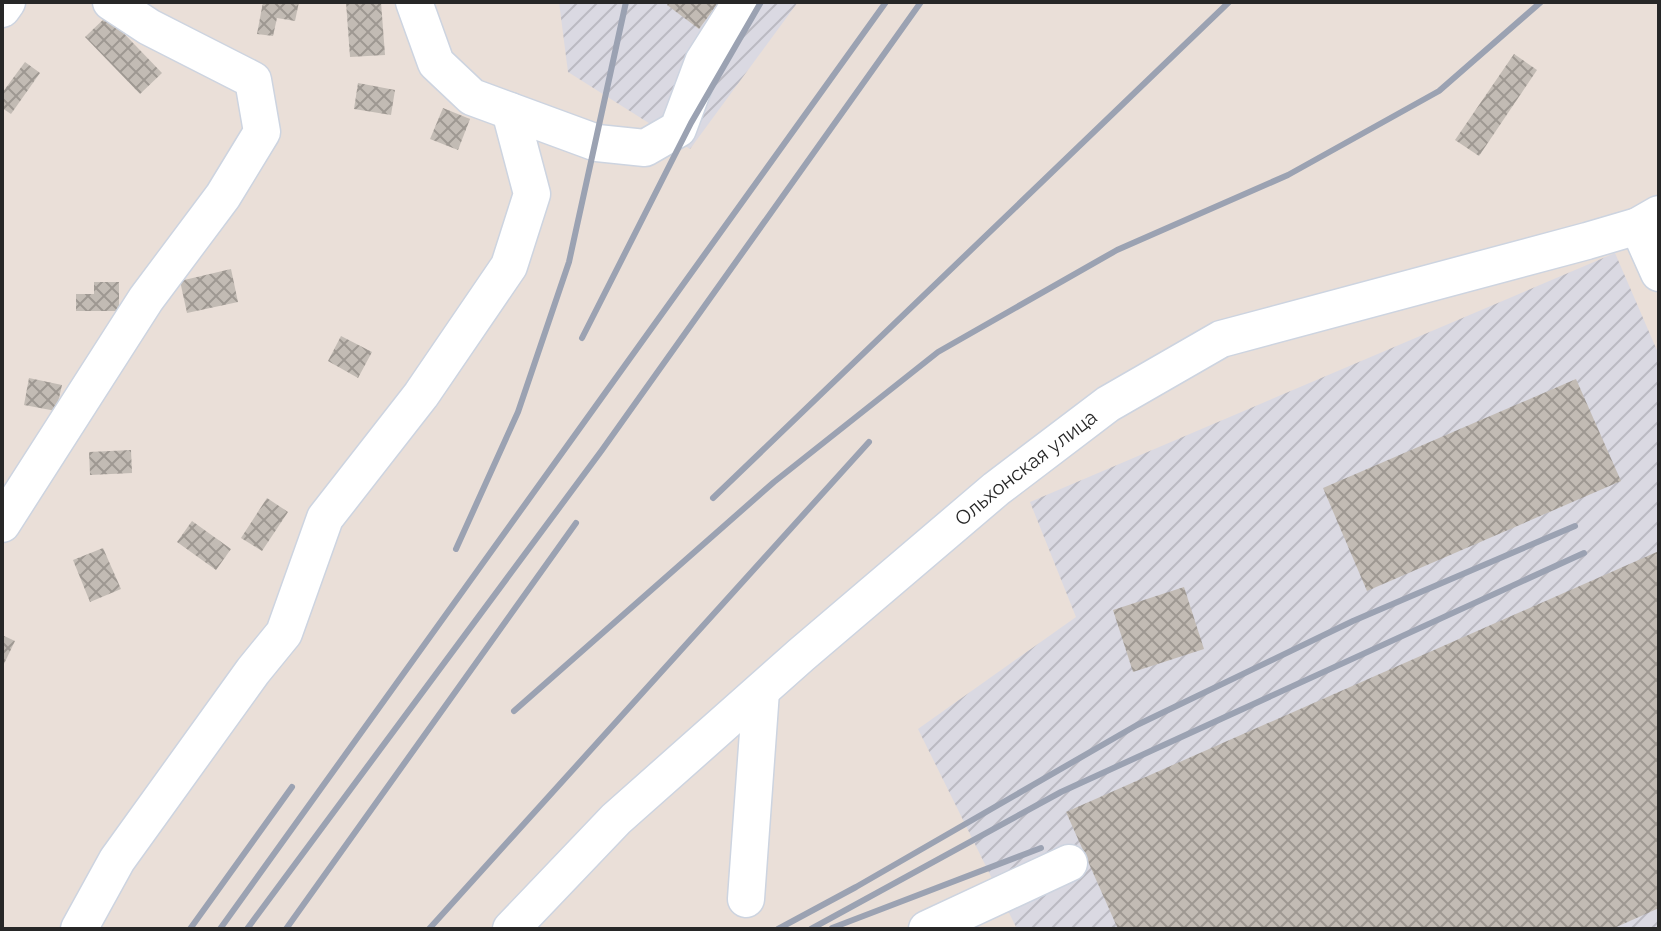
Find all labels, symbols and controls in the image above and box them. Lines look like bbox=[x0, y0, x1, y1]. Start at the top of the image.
street label: Ольхонская улица bbox=[950, 405, 1102, 531]

